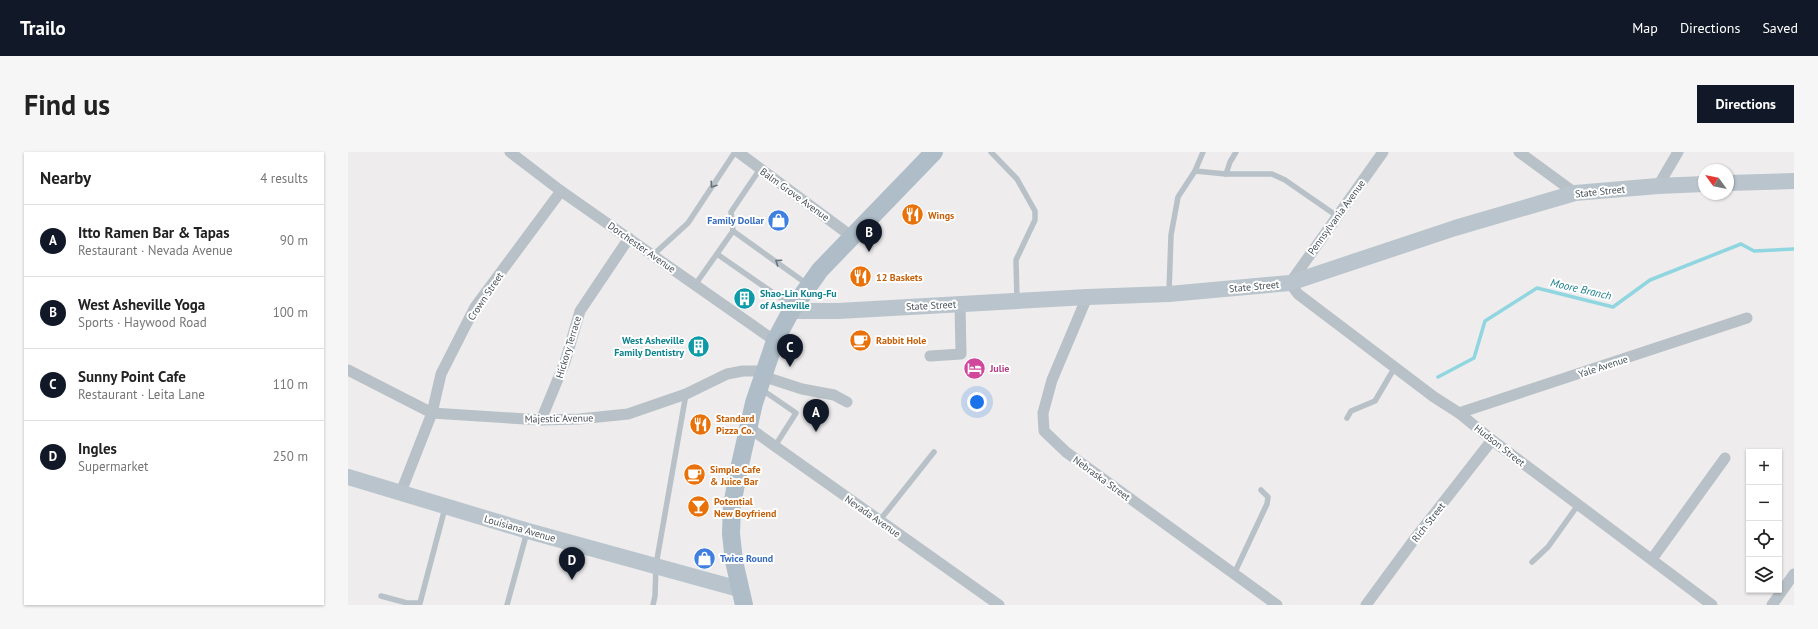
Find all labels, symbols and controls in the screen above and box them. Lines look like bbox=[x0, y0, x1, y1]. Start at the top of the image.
text: Trailo bbox=[20, 16, 66, 40]
text: Map bbox=[1632, 19, 1658, 37]
text: Directions bbox=[1680, 19, 1740, 37]
text: Saved bbox=[1762, 19, 1798, 37]
button: Directions bbox=[1697, 85, 1794, 123]
text: Find us bbox=[24, 86, 110, 123]
north arrow bbox=[1698, 164, 1734, 200]
street label: Balm Grove Avenue bbox=[757, 165, 832, 224]
text: Nearby bbox=[40, 167, 91, 189]
text: 4 results bbox=[260, 170, 308, 187]
street label: Pennsylvania Avenue bbox=[1305, 177, 1368, 257]
one-way arrow bbox=[711, 180, 718, 187]
street label: State Street bbox=[1574, 182, 1626, 201]
restaurant icon: Wings bbox=[899, 202, 925, 228]
shop icon: Family Dollar bbox=[766, 207, 792, 233]
place label: Wings bbox=[928, 209, 954, 222]
place label: Family Dollar bbox=[707, 214, 764, 227]
street label: Dorchester Avenue bbox=[605, 219, 678, 276]
pin: B bbox=[856, 219, 882, 252]
text: Itto Ramen Bar & Tapas bbox=[78, 223, 230, 242]
text: A bbox=[49, 232, 57, 249]
text: 90 m bbox=[280, 232, 308, 249]
text: Restaurant · Nevada Avenue bbox=[78, 242, 233, 259]
one-way arrow bbox=[775, 260, 782, 267]
restaurant icon: 12 Baskets bbox=[847, 264, 873, 290]
street label: Crown Street bbox=[465, 269, 507, 323]
place label: 12 Baskets bbox=[876, 271, 923, 284]
water label: Moore Branch bbox=[1549, 275, 1613, 303]
street label: State Street bbox=[1228, 278, 1280, 295]
building icon: Shao-Lin Kung-Fu of Asheville bbox=[732, 286, 758, 312]
place label: Shao-Lin Kung-Fu of Asheville bbox=[760, 287, 837, 312]
text: West Asheville Yoga bbox=[78, 295, 205, 314]
street label: State Street bbox=[906, 298, 957, 313]
text: B bbox=[49, 304, 57, 321]
text: 100 m bbox=[273, 304, 308, 321]
text: Sports · Haywood Road bbox=[78, 314, 207, 331]
street label: Hickory Terrace bbox=[553, 314, 584, 380]
cafe icon: Rabbit Hole bbox=[847, 327, 873, 353]
building icon: West Asheville Family Dentistry bbox=[686, 333, 712, 359]
place label: West Asheville Family Dentistry bbox=[614, 334, 684, 359]
pin: C bbox=[777, 334, 803, 367]
place label: Rabbit Hole bbox=[876, 334, 926, 347]
street label: Yale Avenue bbox=[1577, 352, 1630, 381]
hotel icon: Julie bbox=[962, 355, 988, 381]
place label: Julie bbox=[989, 362, 1009, 375]
text: Sunny Point Cafe bbox=[78, 367, 186, 386]
text: C bbox=[49, 376, 57, 393]
text: 110 m bbox=[273, 376, 308, 393]
text: Restaurant · Leita Lane bbox=[78, 386, 205, 403]
your location bbox=[967, 392, 987, 412]
pin: A bbox=[803, 399, 829, 432]
street label: Majestic Avenue bbox=[525, 411, 593, 426]
restaurant icon: Standard Pizza Co. bbox=[687, 411, 713, 437]
place label: Standard Pizza Co. bbox=[716, 412, 754, 437]
street label: Hudson Street bbox=[1472, 422, 1528, 470]
text: Ingles bbox=[78, 439, 117, 458]
text: D bbox=[49, 448, 57, 465]
text: 250 m bbox=[273, 448, 308, 465]
map controls bbox=[1746, 449, 1782, 593]
button: + bbox=[1746, 449, 1782, 485]
street label: Nebraska Street bbox=[1070, 453, 1133, 504]
text: Supermarket bbox=[78, 458, 148, 475]
cafe icon: Simple Cafe & Juice Bar bbox=[682, 462, 708, 488]
place label: Simple Cafe & Juice Bar bbox=[710, 463, 761, 488]
button: − bbox=[1746, 485, 1782, 521]
street label: Nevada Avenue bbox=[842, 492, 903, 540]
bar icon: Potential New Boyfriend bbox=[685, 494, 711, 520]
place label: Potential New Boyfriend bbox=[714, 495, 776, 520]
street label: Rich Street bbox=[1409, 499, 1448, 545]
street label: Louisiana Avenue bbox=[483, 512, 557, 545]
button: locate bbox=[1746, 521, 1782, 557]
shop icon: Twice Round bbox=[692, 545, 718, 571]
pin: D bbox=[559, 547, 585, 580]
place label: Twice Round bbox=[720, 552, 773, 565]
button: layers bbox=[1746, 557, 1782, 593]

